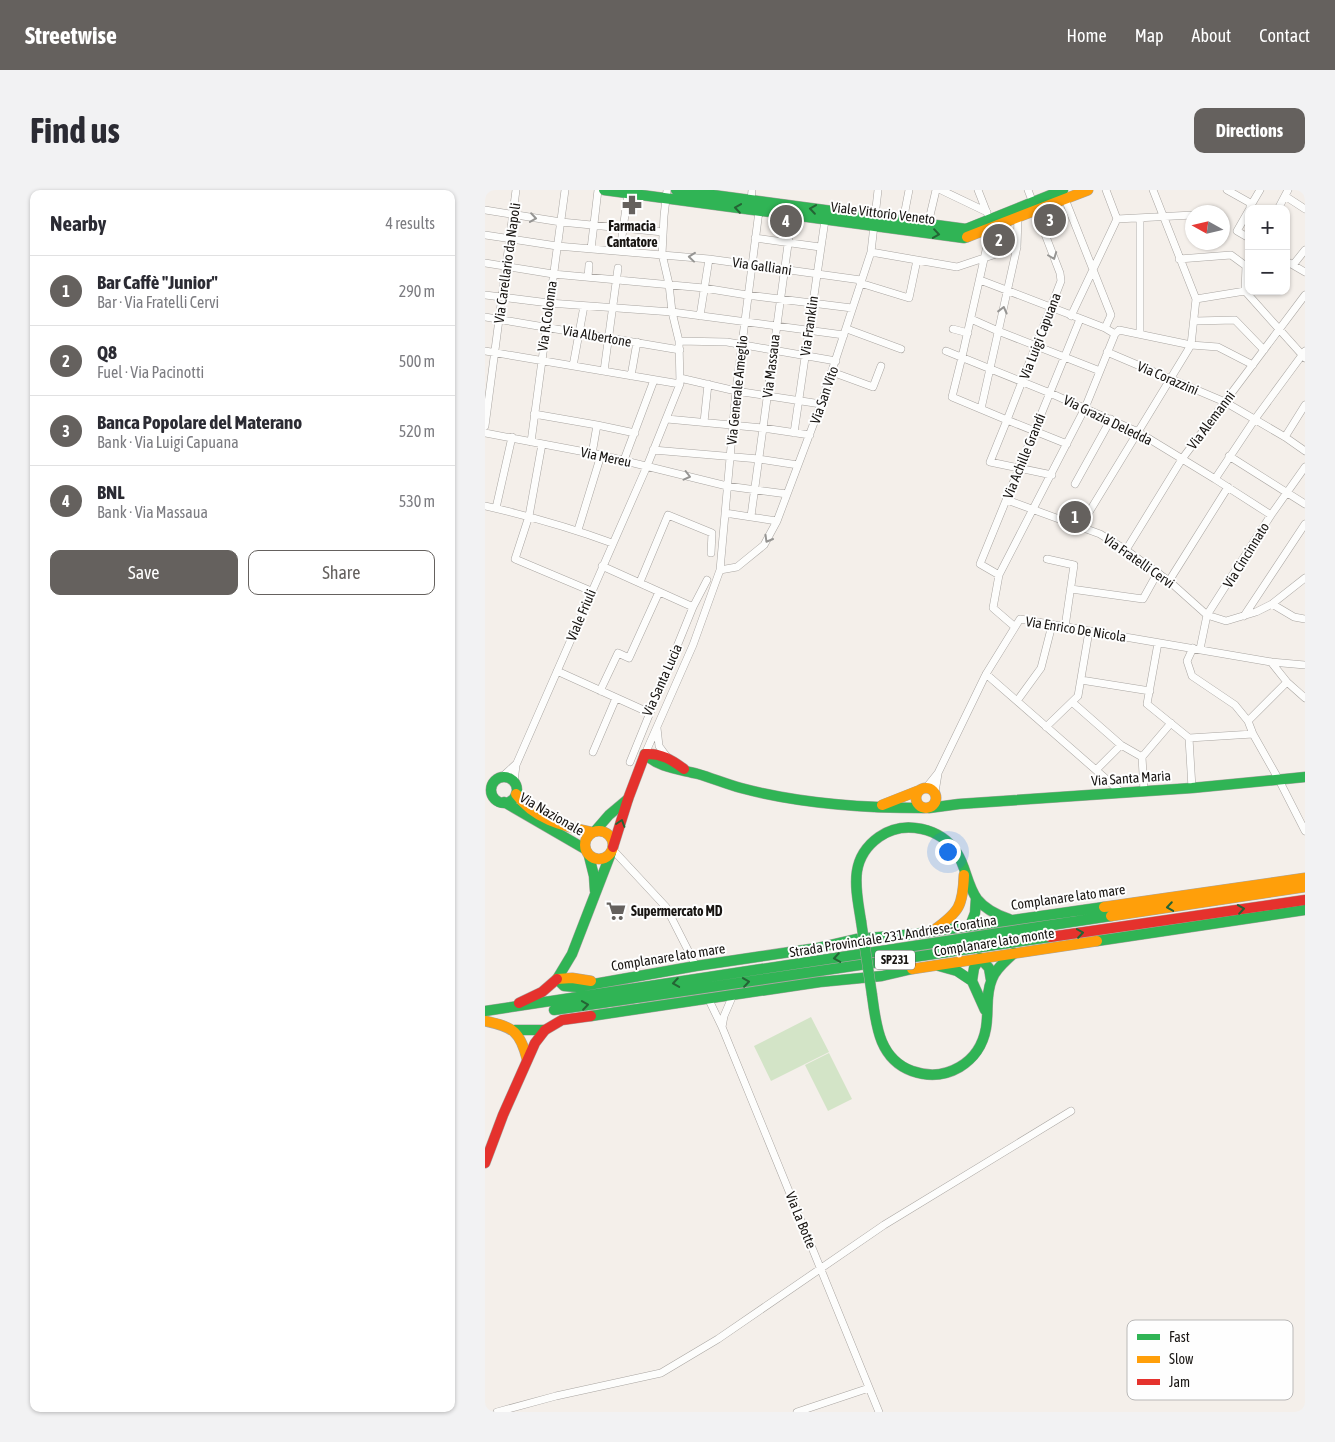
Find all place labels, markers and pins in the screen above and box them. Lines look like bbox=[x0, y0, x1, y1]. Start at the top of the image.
pharmacy icon: Farmacia Cantatore bbox=[621, 194, 643, 216]
pin: 3 bbox=[1034, 201, 1066, 239]
pin: 4 bbox=[770, 202, 802, 240]
place label: Farmacia Cantatore bbox=[606, 218, 658, 250]
pin: 2 bbox=[983, 221, 1015, 259]
pin: 1 bbox=[1059, 498, 1091, 536]
supermarket icon: Supermercato MD bbox=[605, 900, 627, 922]
place label: Supermercato MD bbox=[631, 903, 723, 919]

